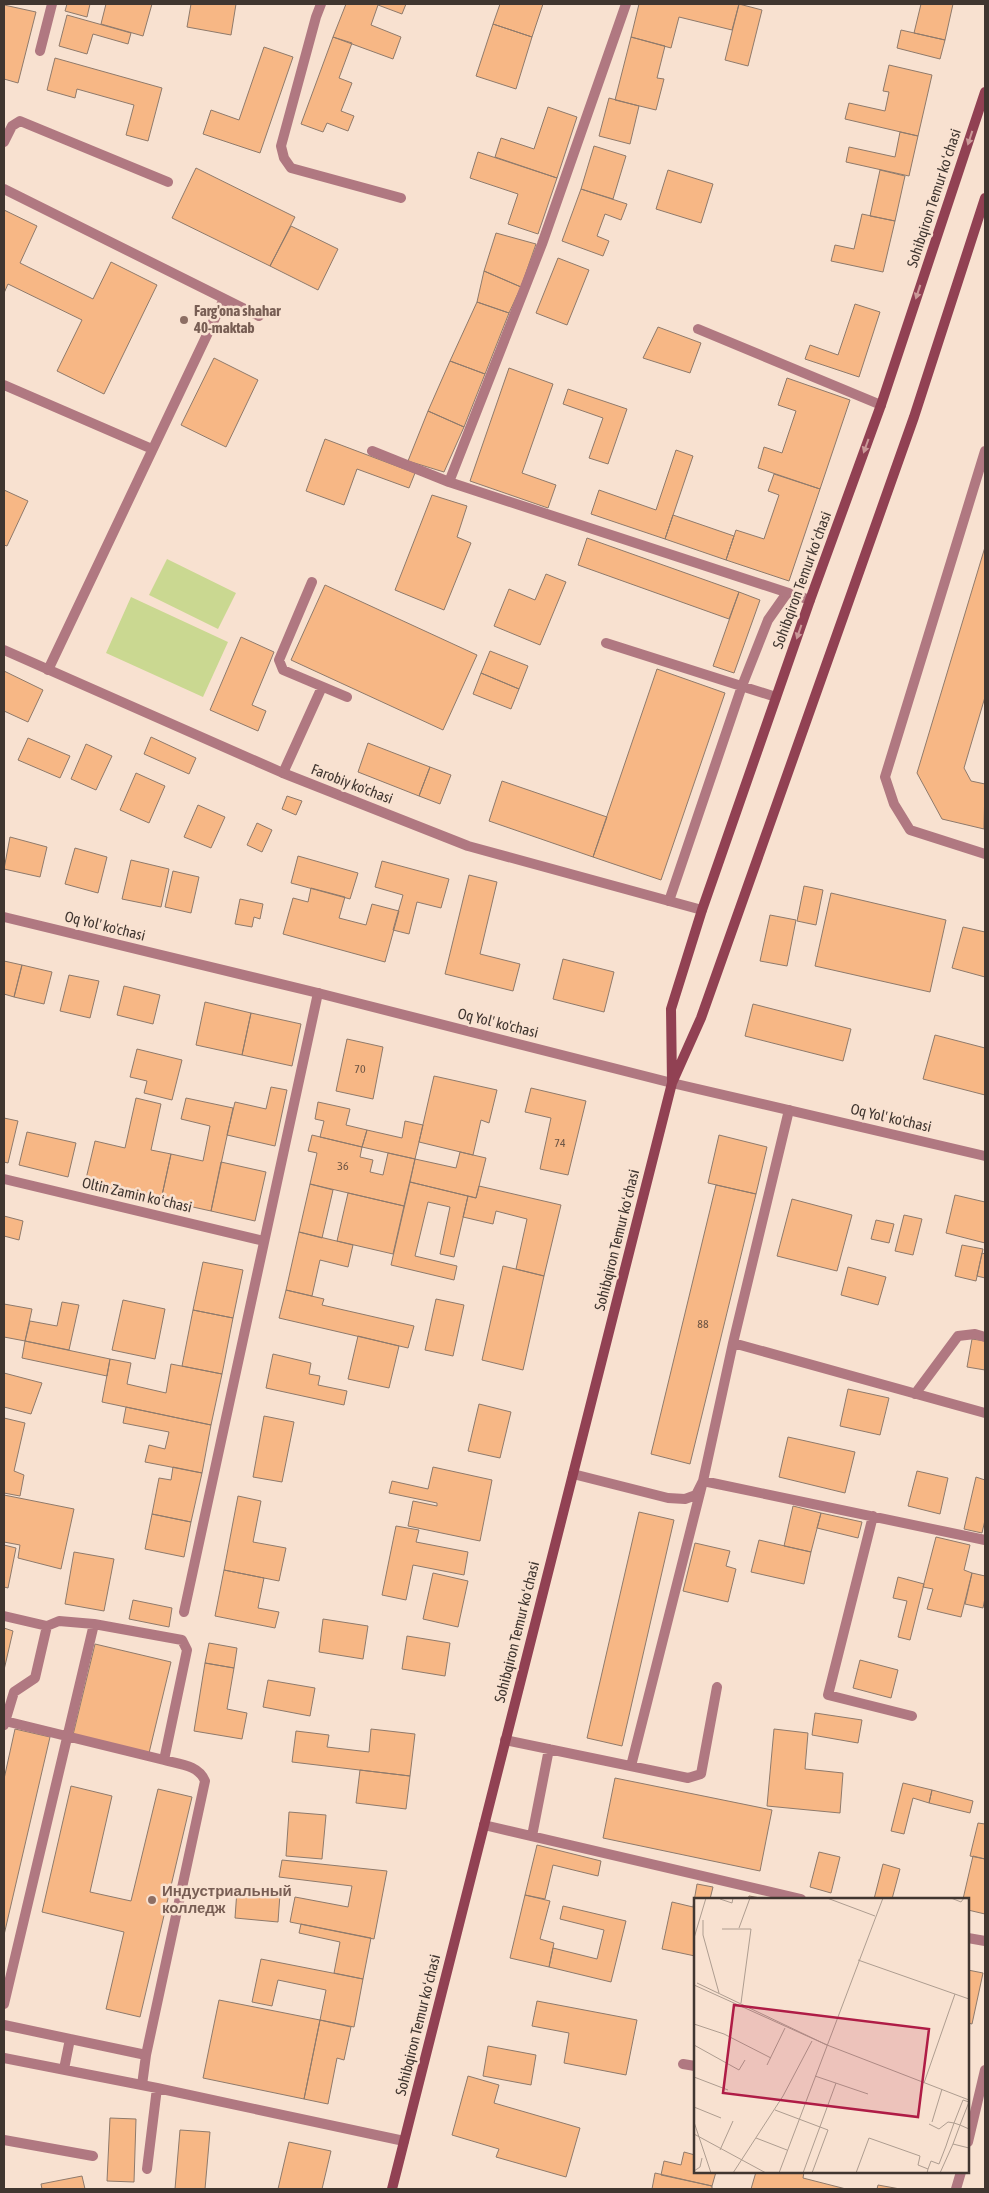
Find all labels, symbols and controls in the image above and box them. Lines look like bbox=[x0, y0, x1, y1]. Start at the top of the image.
street label: Sohibqiron Temur koʻchasi bbox=[903, 126, 964, 269]
one-way arrow bbox=[966, 131, 973, 146]
one-way arrow bbox=[914, 285, 922, 300]
place label: Farg'ona shahar 40-maktab bbox=[193, 302, 281, 336]
marker: Farg'ona shahar 40-maktab bbox=[178, 314, 190, 326]
one-way arrow bbox=[862, 439, 870, 454]
street label: Sohibqiron Temur koʻchasi bbox=[769, 509, 834, 651]
one-way arrow bbox=[795, 625, 803, 640]
street label: Farobiy ko'chasi bbox=[309, 760, 395, 807]
street label: Oq Yol' ko'chasi bbox=[63, 907, 147, 944]
street label: Oq Yol' ko'chasi bbox=[456, 1004, 540, 1041]
house number: 70 bbox=[354, 1062, 366, 1076]
street label: Oq Yol' ko'chasi bbox=[849, 1100, 933, 1135]
house number: 74 bbox=[554, 1136, 566, 1150]
house number: 36 bbox=[337, 1159, 349, 1173]
street label: Sohibqiron Temur koʻchasi bbox=[591, 1168, 642, 1312]
street label: Oltin Zamin koʻchasi bbox=[80, 1174, 194, 1215]
house number: 88 bbox=[697, 1317, 709, 1331]
street label: Sohibqiron Temur koʻchasi bbox=[491, 1560, 542, 1704]
place label: Индустриальный колледж bbox=[162, 1882, 292, 1916]
marker: Индустриальный колледж bbox=[146, 1894, 158, 1906]
inset map bbox=[694, 1898, 969, 2173]
street label: Sohibqiron Temur koʻchasi bbox=[392, 1953, 443, 2097]

